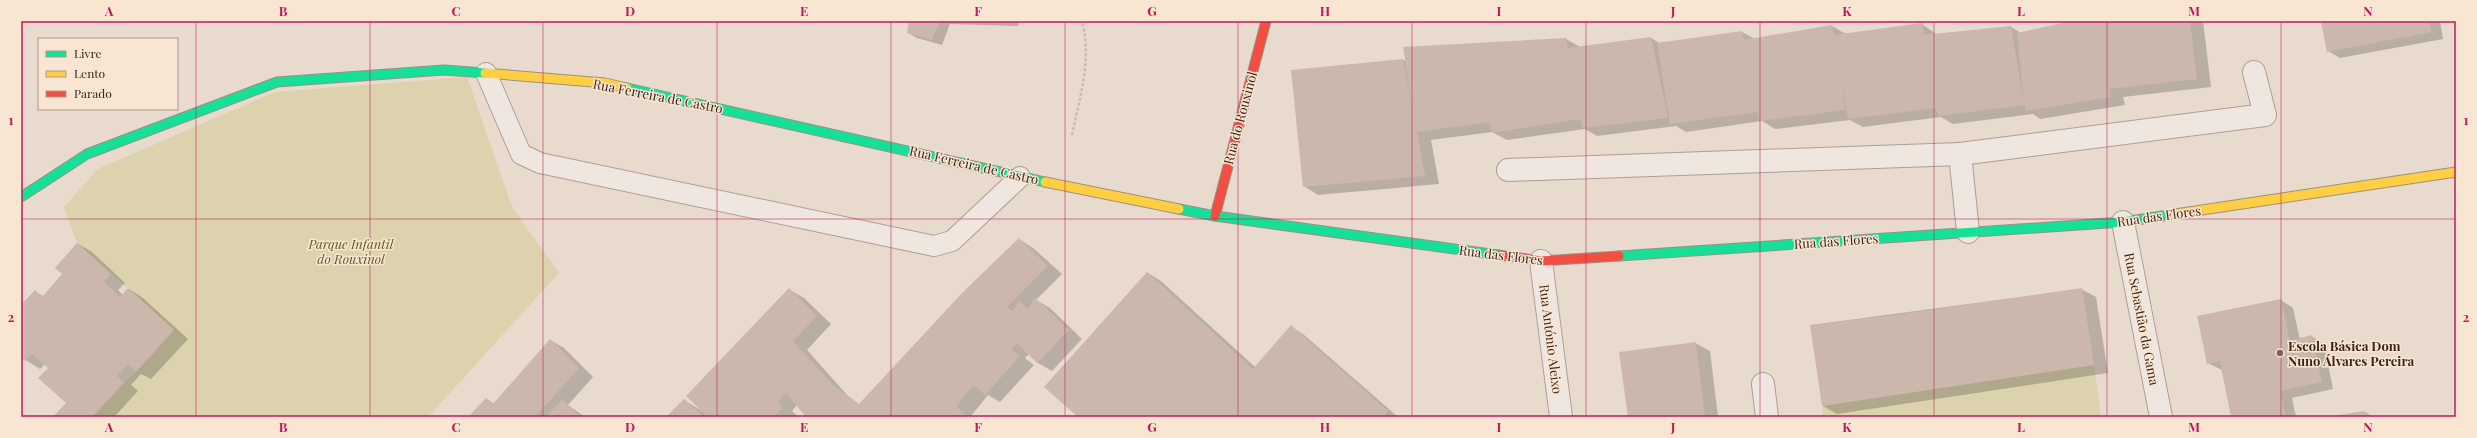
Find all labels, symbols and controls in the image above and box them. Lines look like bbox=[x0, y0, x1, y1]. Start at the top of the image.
text: A bbox=[104, 2, 114, 19]
text: B bbox=[279, 2, 288, 19]
text: C bbox=[451, 2, 461, 19]
text: D bbox=[625, 2, 635, 19]
text: E bbox=[800, 2, 808, 19]
text: F bbox=[974, 2, 982, 19]
text: G bbox=[1147, 2, 1157, 19]
text: H bbox=[1320, 2, 1330, 19]
text: I bbox=[1497, 2, 1502, 19]
text: J bbox=[1670, 2, 1676, 19]
text: K bbox=[1842, 2, 1852, 19]
text: L bbox=[2017, 2, 2025, 19]
text: M bbox=[2188, 2, 2200, 19]
text: N bbox=[2363, 2, 2373, 19]
legend bbox=[38, 38, 178, 110]
text: Livre bbox=[74, 45, 102, 61]
text: Lento bbox=[74, 65, 106, 81]
street label: Rua do Rouxinol bbox=[1219, 69, 1260, 166]
street label: Rua Ferreira de Castro bbox=[592, 75, 725, 116]
text: Parado bbox=[74, 85, 112, 101]
text: 1 bbox=[9, 111, 14, 128]
text: 1 bbox=[2464, 111, 2469, 128]
street label: Rua Ferreira de Castro bbox=[908, 141, 1040, 188]
street label: Rua das Flores bbox=[2116, 201, 2202, 230]
street label: Rua das Flores bbox=[1793, 229, 1879, 252]
park label: Parque Infantil do Rouxinol bbox=[308, 235, 395, 267]
street label: Rua das Flores bbox=[1458, 241, 1544, 268]
street label: Rua Sebastião da Gama bbox=[2121, 251, 2164, 387]
street label: Rua António Aleixo bbox=[1536, 283, 1567, 395]
text: 2 bbox=[8, 308, 15, 325]
text: 2 bbox=[2463, 308, 2470, 325]
place label: Escola Básica Dom Nuno Álvares Pereira bbox=[2288, 337, 2415, 369]
marker: Escola Básica Dom Nuno Álvares Pereira bbox=[2275, 348, 2285, 358]
text: A bbox=[104, 418, 114, 435]
text: B bbox=[279, 418, 288, 435]
text: C bbox=[451, 418, 461, 435]
text: D bbox=[625, 418, 635, 435]
text: E bbox=[800, 418, 808, 435]
text: F bbox=[974, 418, 982, 435]
text: G bbox=[1147, 418, 1157, 435]
text: H bbox=[1320, 418, 1330, 435]
text: I bbox=[1497, 418, 1502, 435]
text: J bbox=[1670, 418, 1676, 435]
text: K bbox=[1842, 418, 1852, 435]
text: L bbox=[2017, 418, 2025, 435]
text: M bbox=[2188, 418, 2200, 435]
text: N bbox=[2363, 418, 2373, 435]

